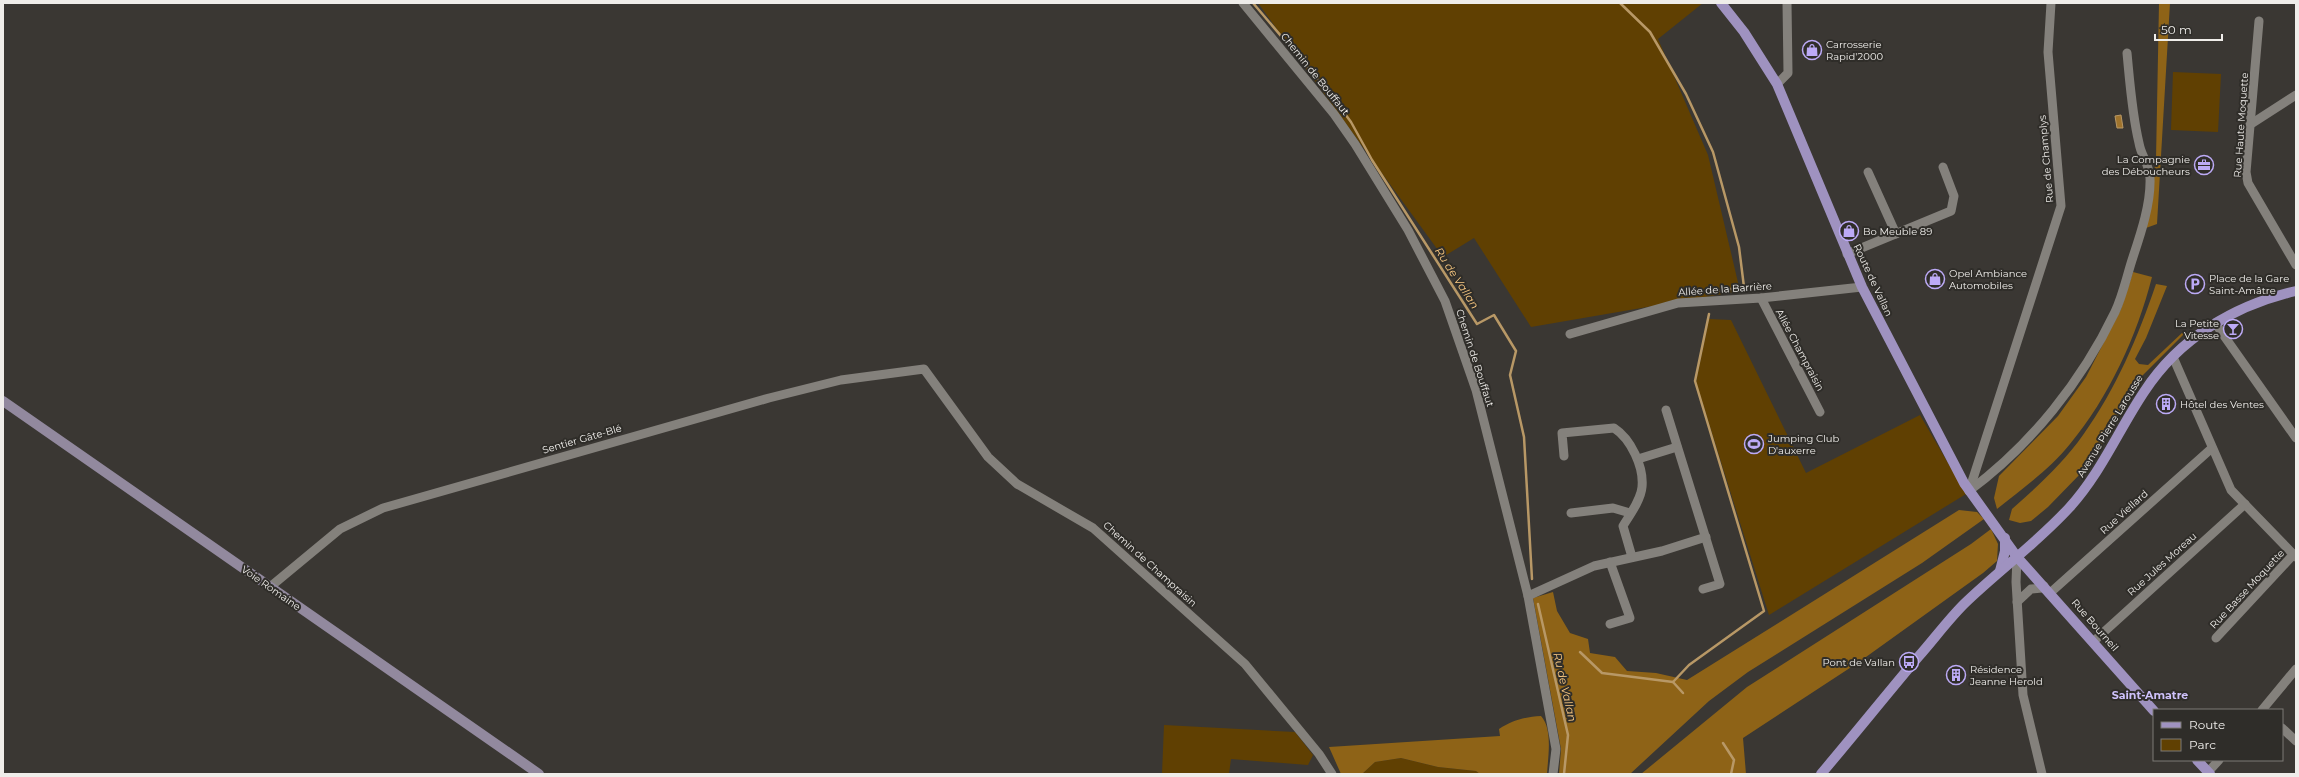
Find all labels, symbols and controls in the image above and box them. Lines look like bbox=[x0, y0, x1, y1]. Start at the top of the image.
scale bar bbox=[2155, 16, 2222, 42]
text: 50 m bbox=[2161, 22, 2192, 37]
street label: Chemin de Bouffaut bbox=[1278, 30, 1352, 118]
place label: Carrosserie Rapid'2000 bbox=[1826, 38, 1883, 63]
shop icon: Carrosserie Rapid'2000 bbox=[1801, 39, 1823, 61]
street label: Rue Haute Moquette bbox=[2231, 72, 2251, 178]
street label: Rue de Champlys bbox=[2036, 114, 2056, 203]
place label: La Compagnie des Déboucheurs bbox=[2102, 153, 2190, 178]
office icon: La Compagnie des Déboucheurs bbox=[2193, 154, 2215, 176]
shop icon: Bo Meuble 89 bbox=[1838, 220, 1860, 242]
place label: Bo Meuble 89 bbox=[1863, 225, 1932, 238]
street label: Route de Vallan bbox=[1851, 242, 1895, 318]
water label: Ru de Vallan bbox=[1432, 245, 1482, 311]
place label: Opel Ambiance Automobiles bbox=[1949, 267, 2027, 292]
shop icon: Opel Ambiance Automobiles bbox=[1924, 268, 1946, 290]
place label: Place de la Gare Saint-Amâtre bbox=[2209, 272, 2289, 297]
parking icon: Place de la Gare Saint-Amâtre bbox=[2184, 273, 2206, 295]
street label: Allée de la Barrière bbox=[1678, 279, 1772, 299]
street label: Allée Champraisin bbox=[1773, 307, 1827, 393]
street label: Chemin de Bouffaut bbox=[1453, 308, 1497, 408]
place label: La Petite Vitesse bbox=[2175, 317, 2219, 342]
bar icon: La Petite Vitesse bbox=[2222, 318, 2244, 340]
street label: Avenue Pierre Larousse bbox=[2074, 372, 2146, 480]
building icon: Hôtel des Ventes bbox=[2155, 393, 2177, 415]
place label: Hôtel des Ventes bbox=[2180, 398, 2264, 411]
street label: Sentier Gâte-Blé bbox=[541, 421, 623, 457]
place label: Jumping Club D'auxerre bbox=[1767, 432, 1840, 457]
sports icon: Jumping Club D'auxerre bbox=[1743, 433, 1765, 455]
street label: Rue Viellard bbox=[2097, 487, 2151, 537]
street label: Chemin de Champraisin bbox=[1100, 518, 1200, 610]
street label: Rue Jules Moreau bbox=[2125, 529, 2199, 599]
street label: Rue Basse Moquette bbox=[2207, 547, 2287, 631]
street label: Voie Romaine bbox=[239, 563, 303, 613]
street label: Rue Bourneil bbox=[2069, 596, 2121, 654]
water label: Ru de Vallan bbox=[1550, 651, 1580, 723]
bus stop icon: Pont de Vallan bbox=[1898, 651, 1920, 673]
place label: Pont de Vallan bbox=[1822, 656, 1895, 669]
place label: Résidence Jeanne Herold bbox=[1969, 663, 2043, 688]
building icon: Résidence Jeanne Herold bbox=[1945, 664, 1967, 686]
district label: Saint-Amatre bbox=[2112, 688, 2188, 702]
legend bbox=[2153, 709, 2283, 761]
text: Route bbox=[2189, 717, 2225, 732]
text: Parc bbox=[2189, 737, 2216, 752]

